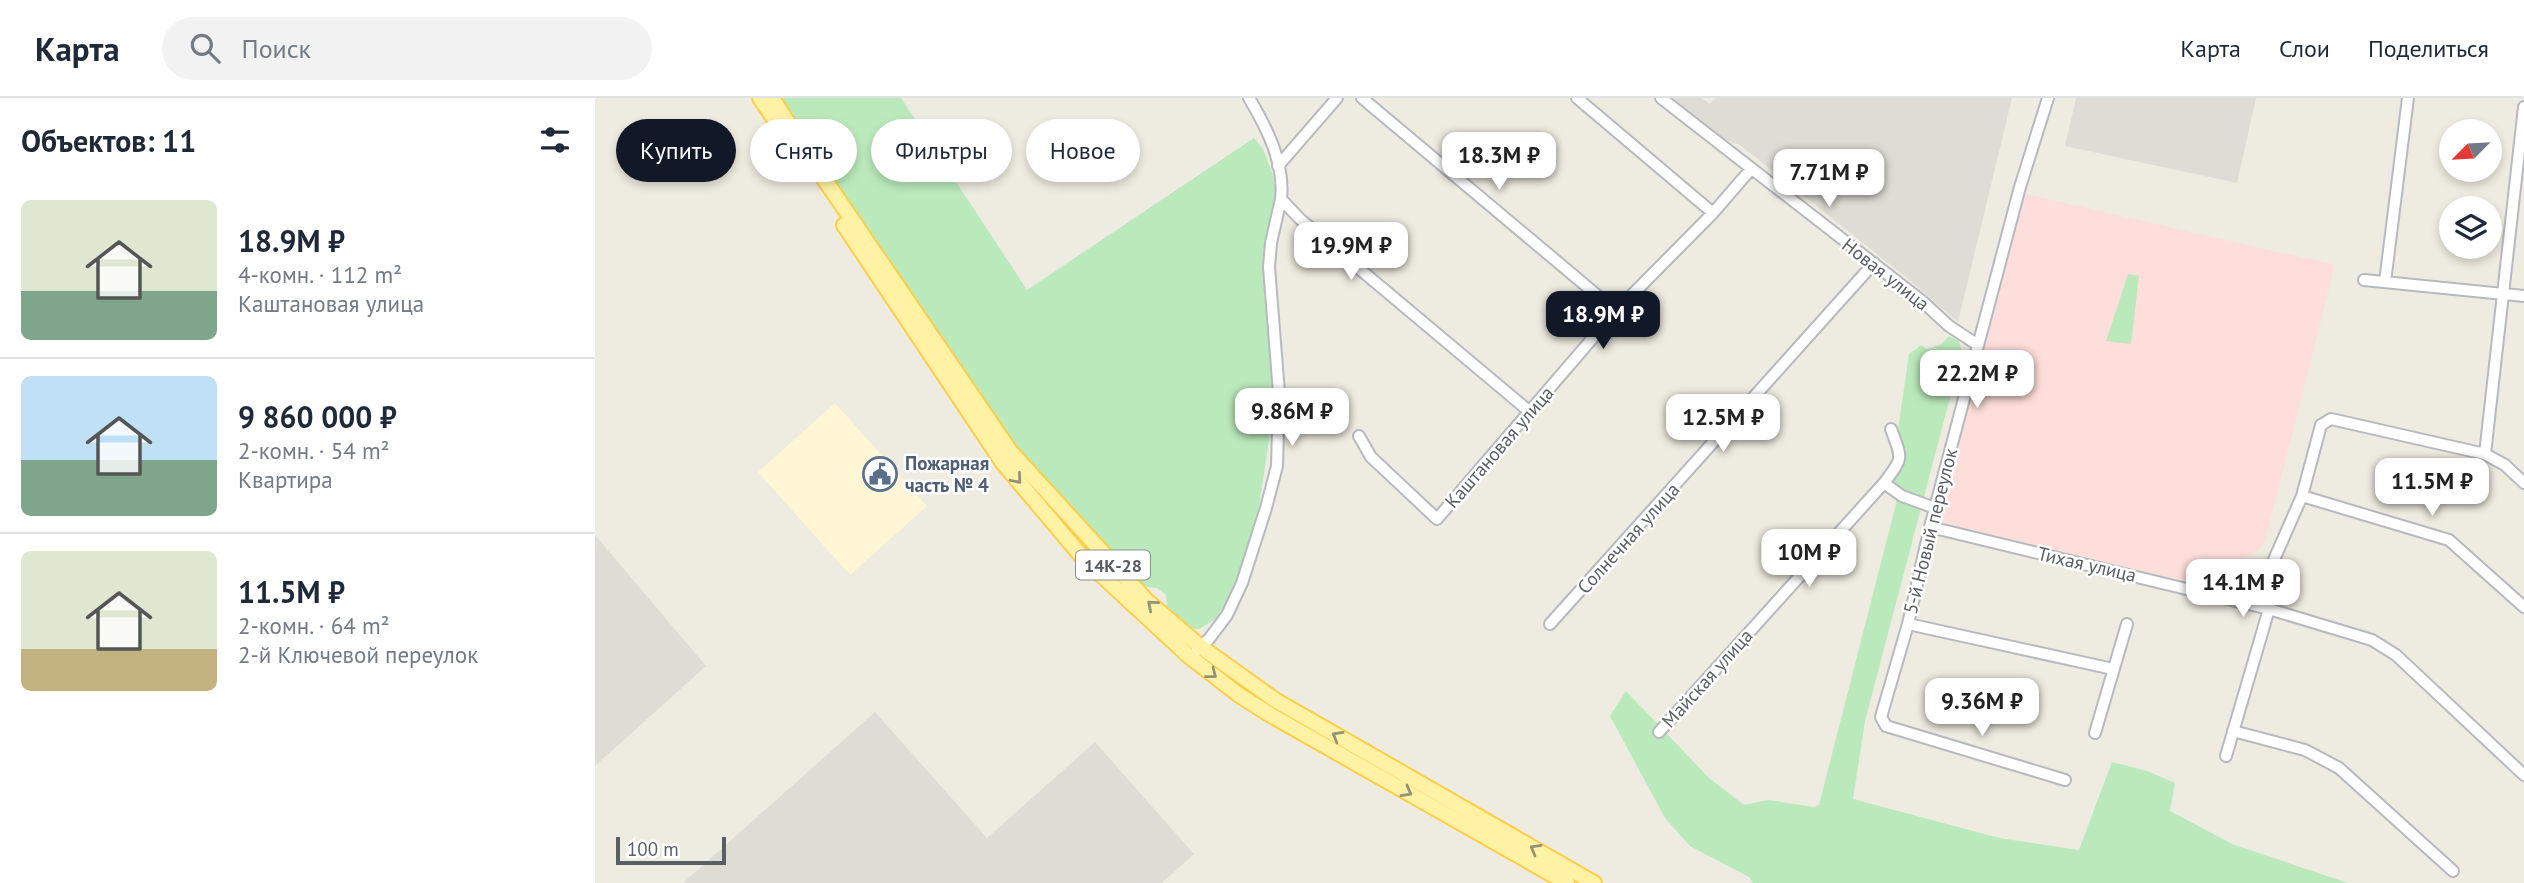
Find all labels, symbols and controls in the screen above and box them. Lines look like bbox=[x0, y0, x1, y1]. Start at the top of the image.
search box bbox=[162, 17, 652, 80]
text: Карта bbox=[35, 27, 120, 70]
icon: search bbox=[186, 29, 224, 67]
text: Поиск bbox=[242, 32, 311, 65]
text: Карта bbox=[2180, 33, 2241, 64]
text: Слои bbox=[2279, 33, 2330, 64]
text: Поделиться bbox=[2368, 33, 2489, 64]
chip: Купить bbox=[616, 119, 736, 182]
chip: Снять bbox=[750, 119, 857, 182]
chip: Фильтры bbox=[871, 119, 1012, 182]
chip: Новое bbox=[1026, 119, 1140, 182]
north arrow bbox=[2439, 119, 2503, 182]
map controls bbox=[2439, 119, 2502, 259]
text: Объектов: 11 bbox=[21, 121, 196, 160]
icon: filters bbox=[536, 121, 574, 159]
pin: 18.3M ₽ bbox=[1434, 132, 1564, 192]
text: 18.3M ₽ bbox=[1458, 140, 1540, 169]
pin: 7.71M ₽ bbox=[1764, 150, 1894, 209]
text: 7.71M ₽ bbox=[1789, 157, 1869, 186]
button: layers bbox=[2439, 196, 2502, 259]
text: 18.9M ₽ bbox=[238, 221, 345, 260]
pin: 19.9M ₽ bbox=[1286, 222, 1416, 282]
icon: home bbox=[77, 228, 161, 312]
text: 19.9M ₽ bbox=[1310, 230, 1392, 259]
street label: Новая улица bbox=[1838, 232, 1934, 316]
text: 4-комн. · 112 m² bbox=[238, 260, 402, 289]
text: Каштановая улица bbox=[238, 289, 424, 318]
pin: 18.9M ₽ bbox=[1538, 292, 1668, 351]
text: 18.9M ₽ bbox=[1562, 299, 1644, 328]
pin: 22.2M ₽ bbox=[1912, 350, 2042, 410]
text: 22.2M ₽ bbox=[1936, 358, 2018, 387]
street label: Каштановая улица bbox=[1439, 381, 1559, 513]
pin: 9.86M ₽ bbox=[1227, 388, 1357, 448]
pin: 12.5M ₽ bbox=[1658, 394, 1788, 454]
text: 9.86M ₽ bbox=[1251, 396, 1333, 425]
text: 9 860 000 ₽ bbox=[238, 397, 397, 436]
text: 12.5M ₽ bbox=[1682, 402, 1764, 431]
icon: home bbox=[77, 404, 161, 488]
text: 2-комн. · 54 m² bbox=[238, 436, 390, 465]
street label: 5-й Новый переулок bbox=[1898, 446, 1962, 616]
place label: Пожарная часть № 4 bbox=[905, 451, 989, 497]
public building icon: Пожарная часть № 4 bbox=[861, 455, 899, 493]
pin: 11.5M ₽ bbox=[2367, 458, 2497, 518]
text: Квартира bbox=[238, 465, 333, 494]
text: 11.5M ₽ bbox=[2391, 466, 2473, 495]
one-way arrow bbox=[1009, 471, 1021, 484]
street label: Солнечная улица bbox=[1572, 478, 1684, 598]
pin: 10M ₽ bbox=[1760, 530, 1858, 589]
text: 10M ₽ bbox=[1777, 537, 1841, 566]
street label: Тихая улица bbox=[2035, 541, 2139, 587]
road number: 14К-28 bbox=[1076, 550, 1150, 579]
pin: 14.1M ₽ bbox=[2178, 560, 2308, 619]
text: 14.1M ₽ bbox=[2202, 567, 2284, 596]
text: 11.5M ₽ bbox=[238, 572, 345, 611]
icon: home bbox=[77, 579, 161, 663]
one-way arrow bbox=[1147, 601, 1160, 613]
text: 2-комн. · 64 m² bbox=[238, 611, 390, 640]
street label: Майская улица bbox=[1656, 624, 1758, 732]
text: 2-й Ключевой переулок bbox=[238, 640, 478, 669]
one-way arrow bbox=[1205, 666, 1217, 679]
pin: 9.36M ₽ bbox=[1917, 678, 2047, 738]
text: 9.36M ₽ bbox=[1941, 686, 2023, 715]
one-way arrow bbox=[1332, 731, 1345, 744]
one-way arrow bbox=[1399, 784, 1412, 797]
scale bar bbox=[616, 834, 726, 866]
text: 100 m bbox=[627, 837, 679, 861]
one-way arrow bbox=[1529, 844, 1542, 857]

